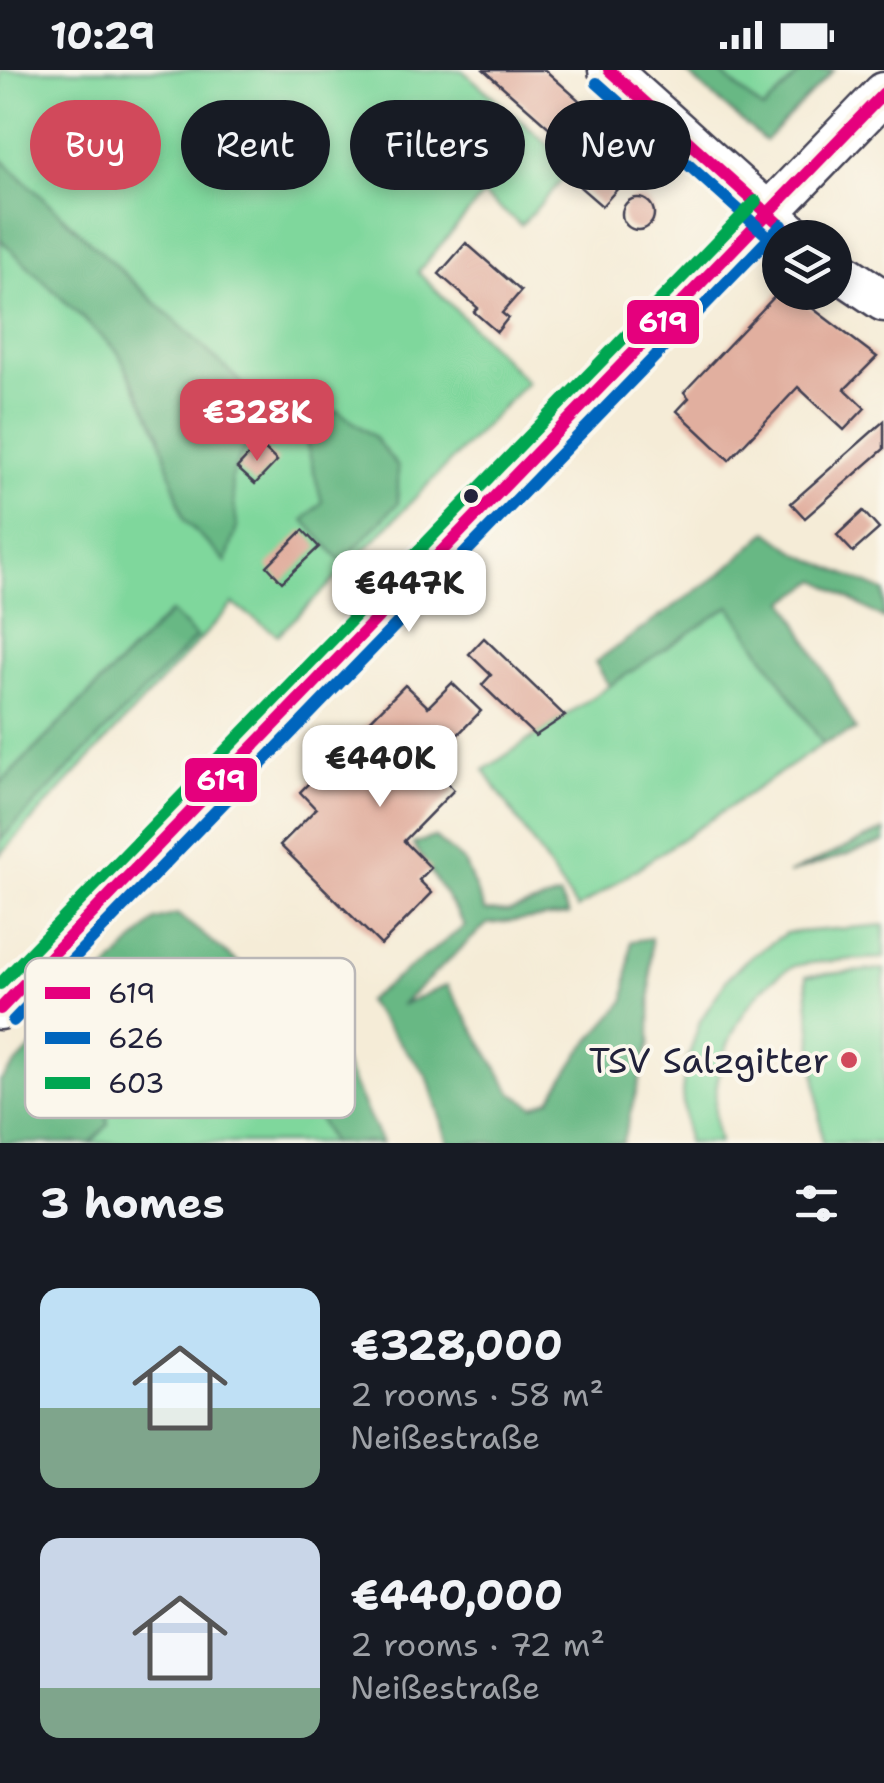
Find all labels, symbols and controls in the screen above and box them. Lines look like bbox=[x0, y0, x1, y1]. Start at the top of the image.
text: 10:29 bbox=[50, 10, 155, 61]
chip: Buy bbox=[30, 100, 161, 190]
chip: Rent bbox=[181, 100, 330, 190]
chip: Filters bbox=[350, 100, 525, 190]
chip: New bbox=[545, 100, 691, 190]
map controls bbox=[762, 220, 852, 310]
button: layers bbox=[762, 220, 852, 310]
line badge: 619 bbox=[625, 298, 701, 346]
text: 619 bbox=[638, 303, 688, 341]
pin: €328K bbox=[187, 379, 327, 464]
text: €328K bbox=[202, 390, 312, 433]
unlabelled marker bbox=[461, 486, 481, 506]
pin: €447K bbox=[339, 550, 479, 635]
text: €447K bbox=[354, 561, 464, 604]
pin: €440K bbox=[310, 725, 450, 810]
text: €440K bbox=[324, 736, 436, 779]
line badge: 619 bbox=[183, 756, 259, 804]
text: 619 bbox=[196, 761, 246, 799]
legend bbox=[25, 958, 355, 1118]
text: 619 bbox=[108, 974, 156, 1012]
text: 626 bbox=[108, 1019, 164, 1057]
place label: TSV Salzgitter bbox=[589, 1037, 829, 1084]
marker: TSV Salzgitter bbox=[838, 1049, 860, 1071]
text: 603 bbox=[108, 1064, 165, 1102]
text: 3 homes bbox=[40, 1175, 225, 1231]
icon: filters bbox=[789, 1176, 844, 1231]
text: €328,000 bbox=[350, 1317, 563, 1373]
icon: home bbox=[120, 1328, 240, 1448]
text: 2 rooms · 58 m² bbox=[350, 1373, 604, 1416]
text: Neißestraße bbox=[350, 1416, 540, 1459]
text: €440,000 bbox=[350, 1567, 563, 1623]
icon: home bbox=[120, 1578, 240, 1698]
text: 2 rooms · 72 m² bbox=[350, 1623, 605, 1666]
text: Neißestraße bbox=[350, 1666, 540, 1709]

